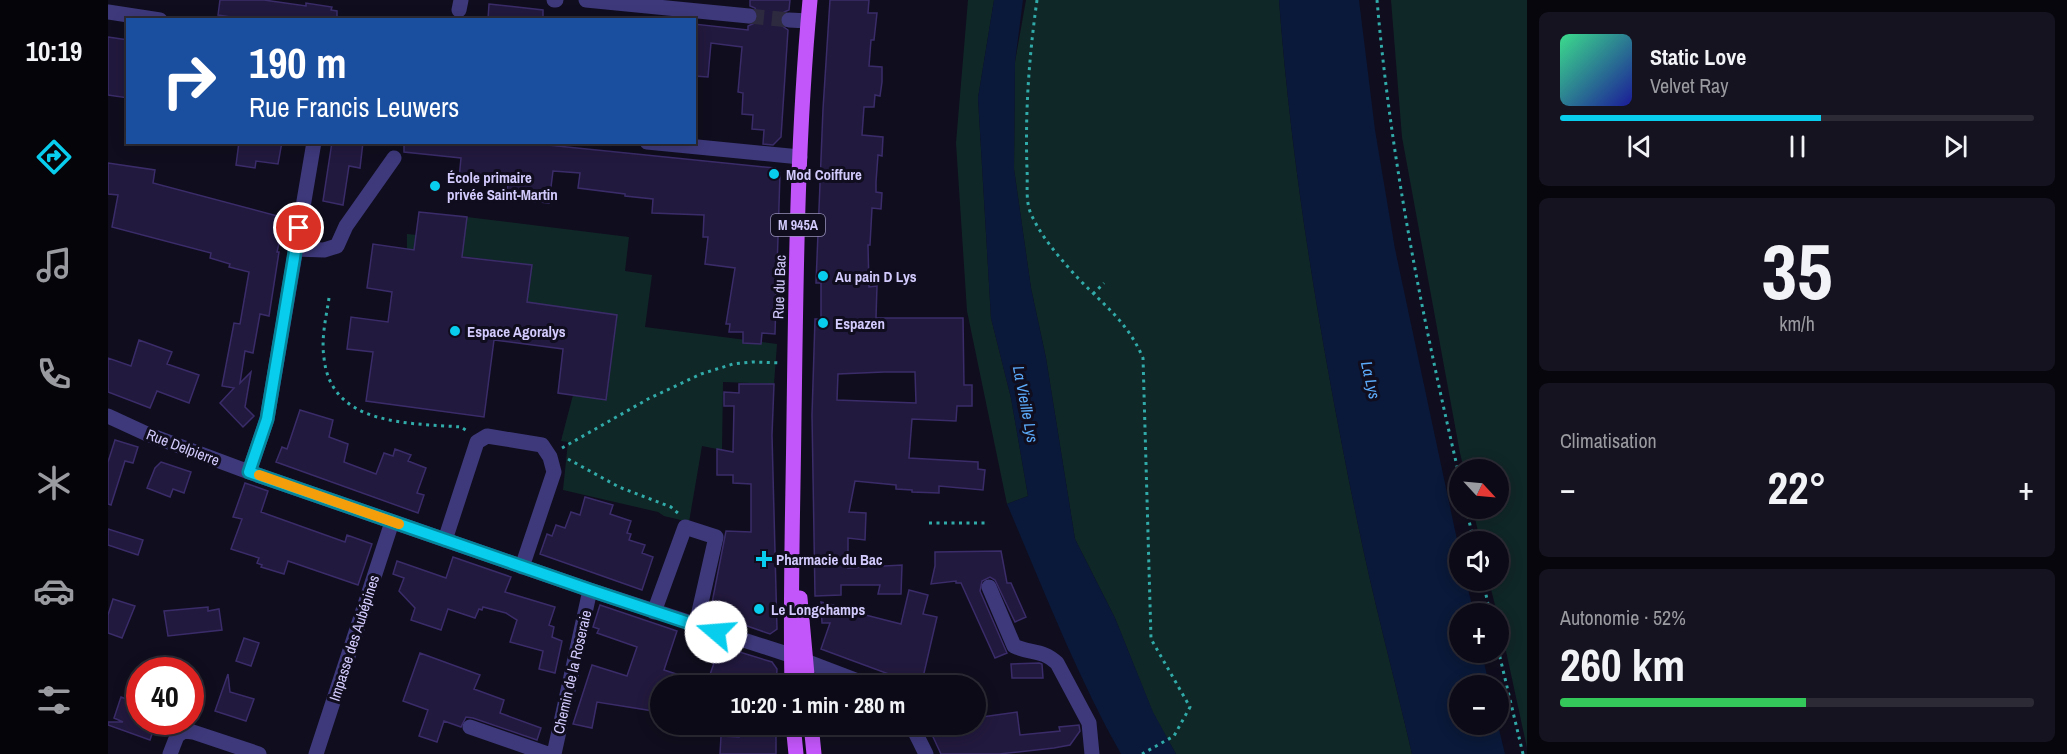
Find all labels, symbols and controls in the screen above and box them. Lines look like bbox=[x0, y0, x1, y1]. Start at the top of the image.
text: 10:19 bbox=[26, 33, 82, 69]
text: 190 m bbox=[249, 35, 347, 91]
icon: right bbox=[150, 42, 228, 120]
text: Static Love bbox=[1650, 42, 1746, 72]
text: Velvet Ray bbox=[1650, 72, 1728, 99]
text: Rue Francis Leuwers bbox=[249, 89, 459, 125]
icon: previous bbox=[1623, 130, 1656, 163]
icon: pause bbox=[1781, 130, 1814, 163]
icon: next bbox=[1939, 130, 1972, 163]
icon: directions bbox=[33, 136, 75, 178]
place label: Mod Coiffure bbox=[786, 164, 862, 185]
place label: École primaire privée Saint-Martin bbox=[447, 167, 558, 205]
marker: Mod Coiffure bbox=[767, 167, 781, 181]
marker: École primaire privée Saint-Martin bbox=[428, 179, 442, 193]
pin bbox=[273, 202, 324, 253]
icon: arrive bbox=[282, 211, 315, 244]
road number: M 945A bbox=[771, 214, 825, 236]
text: 35 bbox=[1761, 218, 1833, 323]
icon: music bbox=[33, 244, 75, 286]
street label: Rue du Bac bbox=[767, 255, 791, 319]
place label: Au pain D Lys bbox=[835, 266, 917, 287]
marker: Au pain D Lys bbox=[816, 269, 830, 283]
text: km/h bbox=[1779, 310, 1815, 337]
place label: Espazen bbox=[835, 313, 885, 334]
marker: Espazen bbox=[816, 316, 830, 330]
place label: Espace Agoralys bbox=[467, 321, 566, 342]
marker: Espace Agoralys bbox=[448, 324, 462, 338]
icon: phone bbox=[33, 353, 75, 395]
water label: La Lys bbox=[1356, 359, 1386, 401]
water label: La Vieille Lys bbox=[1008, 364, 1044, 445]
street label: Rue Delpierre bbox=[143, 423, 223, 471]
text: Climatisation bbox=[1560, 427, 1657, 454]
text: 22° bbox=[1767, 457, 1827, 518]
north arrow bbox=[1449, 459, 1509, 519]
map controls bbox=[1449, 459, 1509, 735]
icon: climate bbox=[33, 462, 75, 504]
text: − bbox=[1560, 466, 1576, 510]
text: + bbox=[2018, 466, 2034, 510]
button: sound bbox=[1449, 531, 1509, 591]
place label: Pharmacie du Bac bbox=[776, 549, 883, 570]
marker: Pharmacie du Bac bbox=[757, 552, 771, 566]
icon: car bbox=[33, 570, 75, 612]
street label: Impasse des Aubépines bbox=[324, 572, 384, 704]
place label: Le Longchamps bbox=[771, 599, 865, 620]
position arrow bbox=[684, 600, 748, 664]
marker: Le Longchamps bbox=[752, 602, 766, 616]
button: + bbox=[1449, 603, 1509, 663]
text: Autonomie · 52% bbox=[1560, 604, 1686, 631]
street label: Chemin de la Roseraie bbox=[548, 608, 596, 736]
text: 260 km bbox=[1560, 634, 1685, 695]
speed limit sign: 40 bbox=[126, 657, 204, 735]
button: − bbox=[1449, 675, 1509, 735]
icon: filters bbox=[33, 679, 75, 721]
text: 10:20 · 1 min · 280 m bbox=[731, 690, 905, 720]

